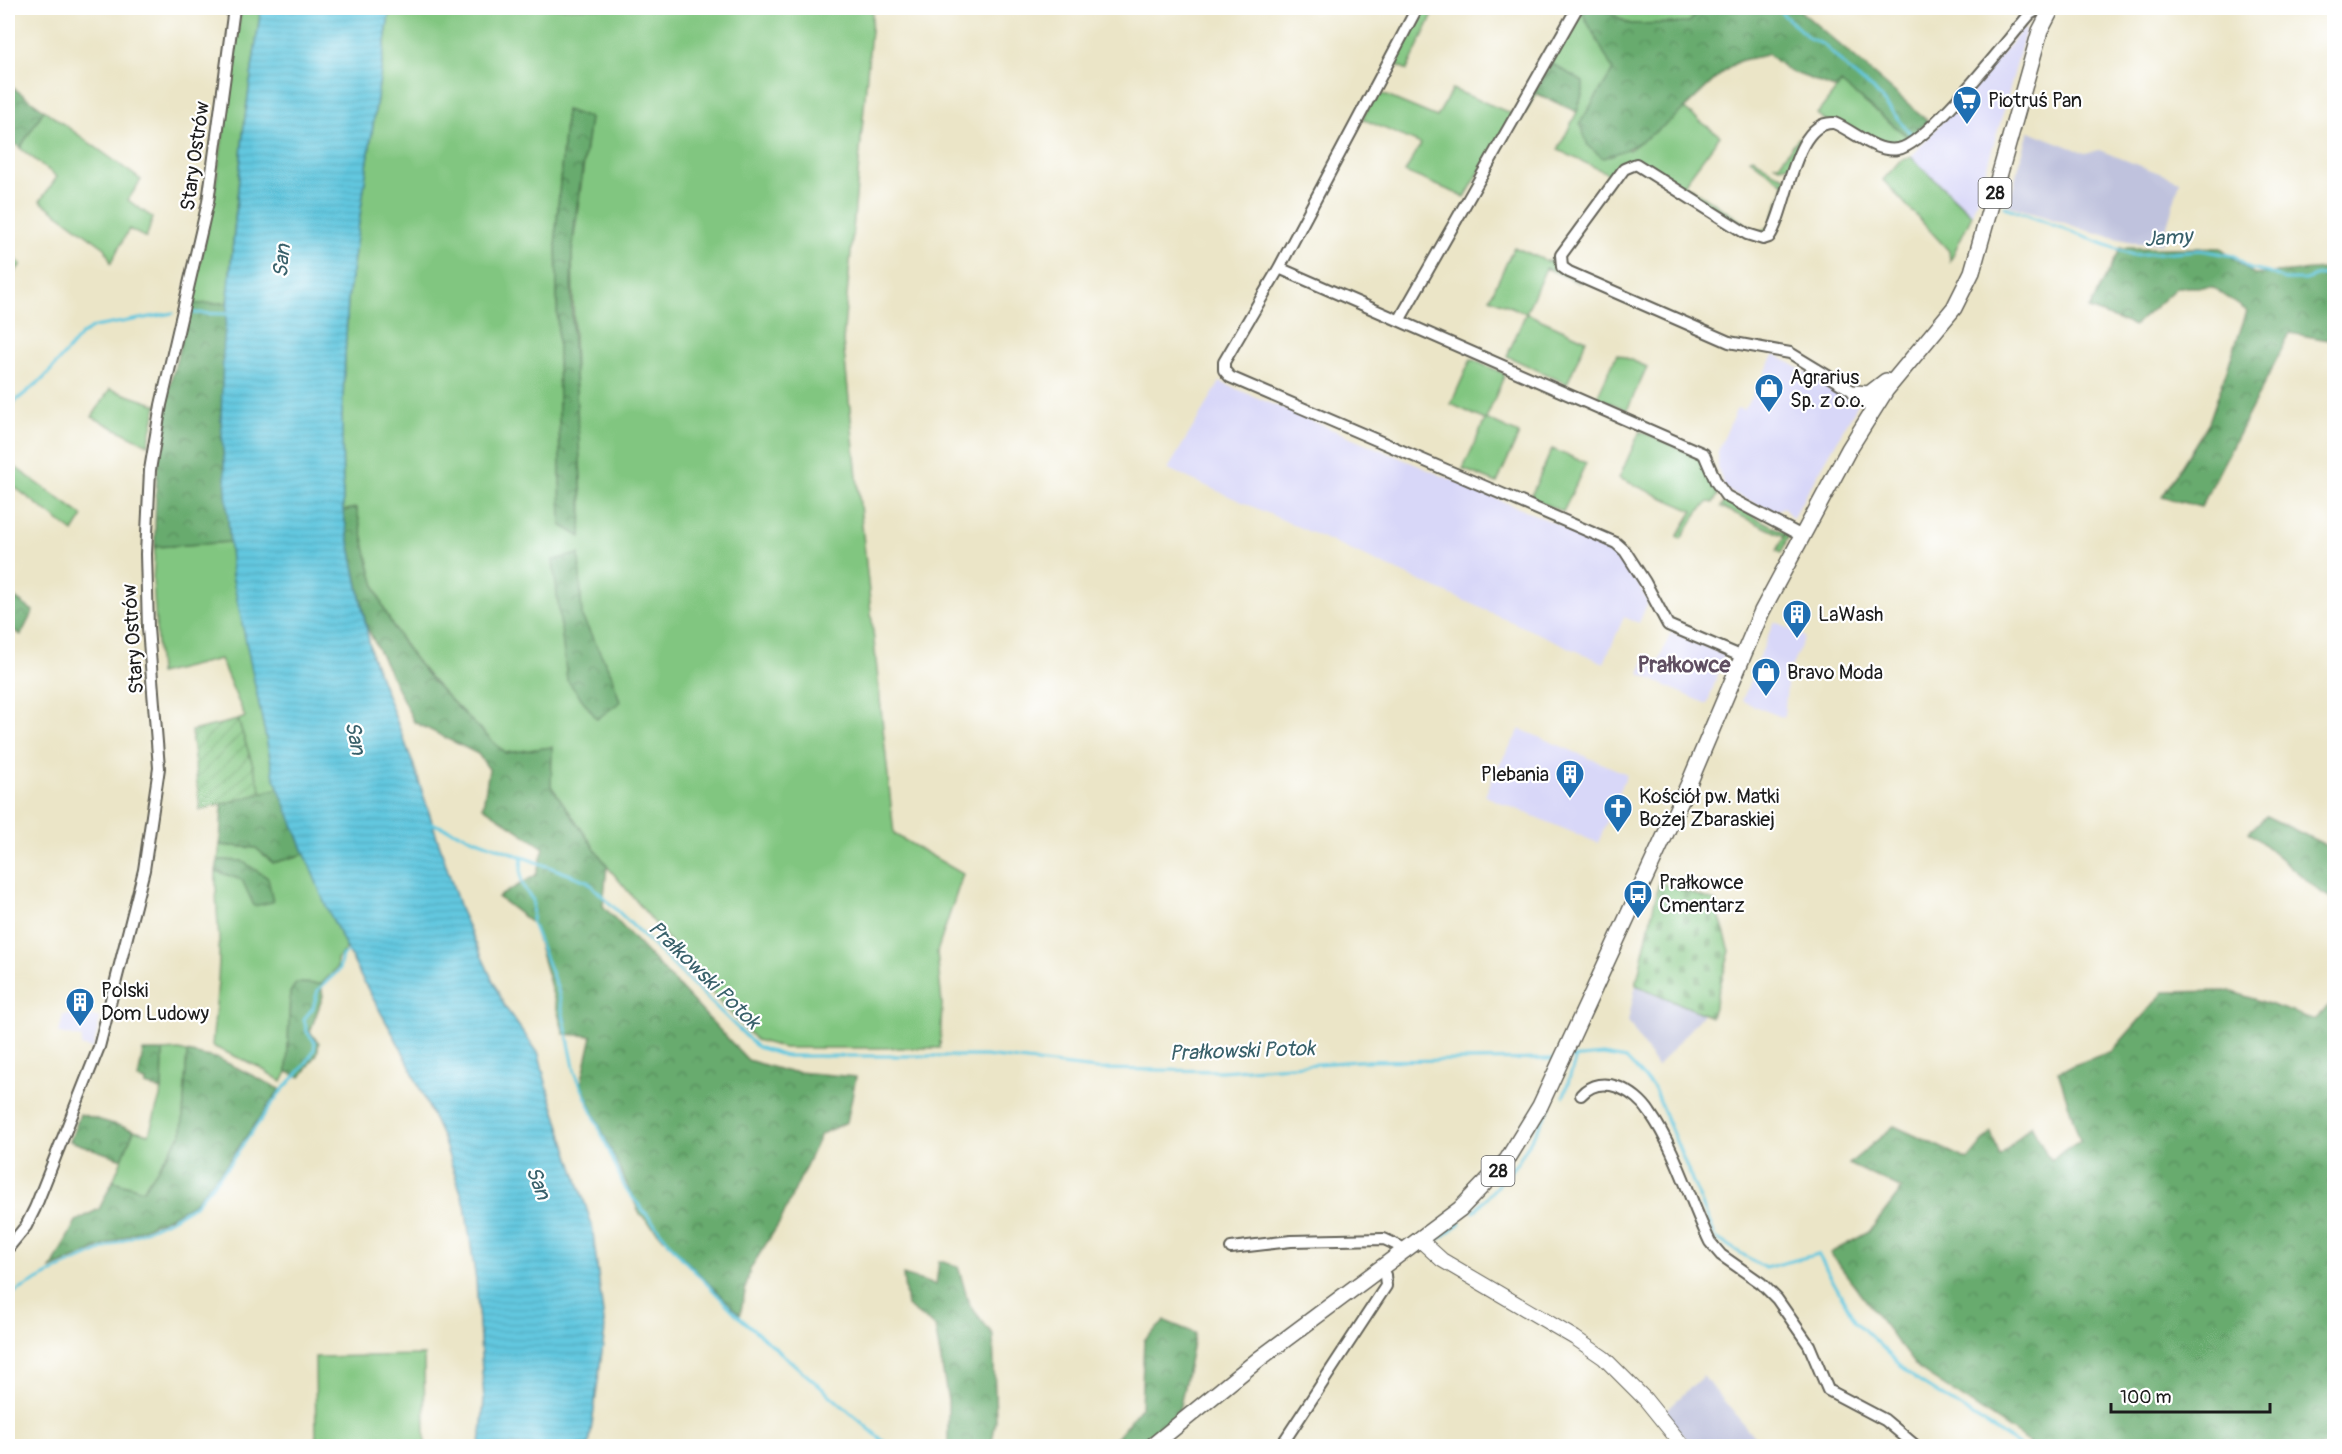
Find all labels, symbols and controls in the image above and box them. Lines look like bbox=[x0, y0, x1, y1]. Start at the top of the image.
supermarket icon: Piotruś Pan bbox=[1951, 84, 1983, 126]
place label: Piotruś Pan bbox=[1988, 88, 2082, 113]
street label: Stary Ostrów bbox=[175, 99, 215, 212]
road number: 28 bbox=[1978, 178, 2012, 208]
water label: Jamy bbox=[2143, 223, 2196, 253]
water label: San bbox=[267, 242, 297, 279]
place label: Agrarius Sp. z o.o. bbox=[1790, 365, 1865, 413]
shop icon: Agrarius Sp. z o.o. bbox=[1753, 372, 1785, 414]
street label: Stary Ostrów bbox=[117, 583, 149, 695]
building icon: LaWash bbox=[1781, 598, 1813, 640]
place label: LaWash bbox=[1818, 602, 1883, 627]
district label: Prałkowce bbox=[1638, 651, 1732, 679]
shop icon: Bravo Moda bbox=[1750, 656, 1782, 698]
place label: Bravo Moda bbox=[1787, 660, 1883, 685]
water label: San bbox=[338, 719, 372, 758]
building icon: Plebania bbox=[1554, 758, 1586, 800]
place label: Plebania bbox=[1481, 762, 1549, 787]
place label: Kościół pw. Matki Bożej Zbaraskiej bbox=[1639, 784, 1779, 832]
church icon: Kościół pw. Matki Bożej Zbaraskiej bbox=[1602, 792, 1634, 834]
place label: Prałkowce Cmentarz bbox=[1659, 870, 1745, 918]
bus stop icon: Prałkowce Cmentarz bbox=[1622, 878, 1654, 920]
water label: Prałkowski Potok bbox=[642, 915, 767, 1037]
place label: Polski Dom Ludowy bbox=[101, 978, 210, 1026]
building icon: Polski Dom Ludowy bbox=[64, 986, 96, 1028]
water label: Prałkowski Potok bbox=[1169, 1035, 1317, 1067]
road number: 28 bbox=[1482, 1156, 1514, 1186]
water label: San bbox=[519, 1163, 557, 1204]
scale bar bbox=[2111, 1376, 2270, 1414]
text: 100 m bbox=[2120, 1386, 2172, 1409]

